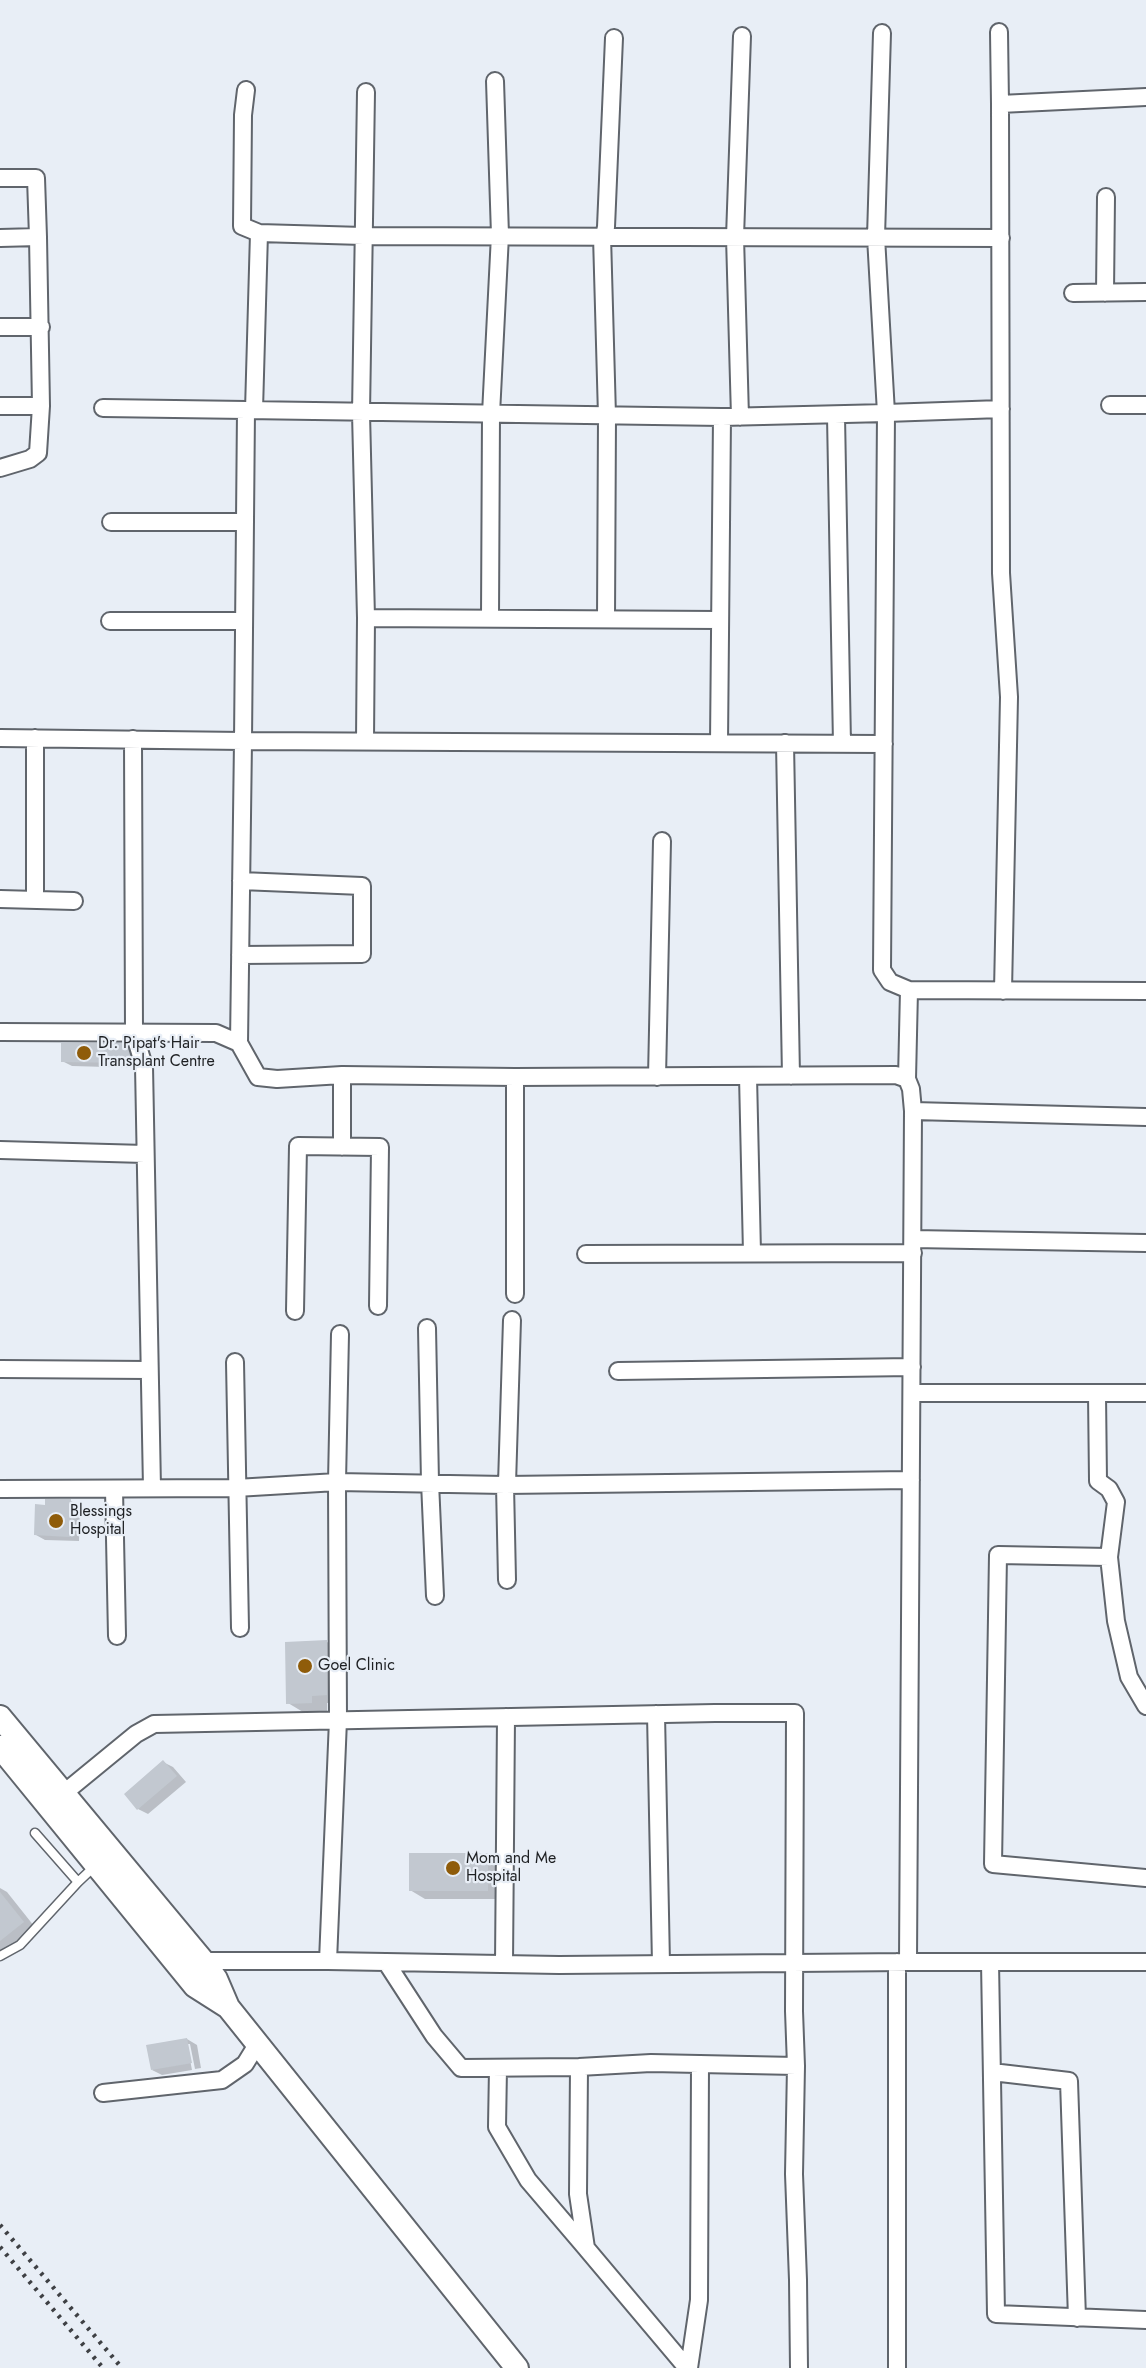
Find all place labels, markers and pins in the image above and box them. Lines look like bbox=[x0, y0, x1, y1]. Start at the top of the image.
place label: Dr. Pipat's Hair Transplant Centre bbox=[98, 1034, 215, 1072]
marker: Dr. Pipat's Hair Transplant Centre bbox=[75, 1044, 93, 1062]
place label: Blessings Hospital bbox=[70, 1502, 132, 1540]
marker: Blessings Hospital bbox=[47, 1512, 65, 1530]
place label: Goel Clinic bbox=[318, 1656, 395, 1676]
marker: Goel Clinic bbox=[296, 1657, 314, 1675]
place label: Mom and Me Hospital bbox=[466, 1849, 556, 1887]
marker: Mom and Me Hospital bbox=[444, 1859, 462, 1877]

